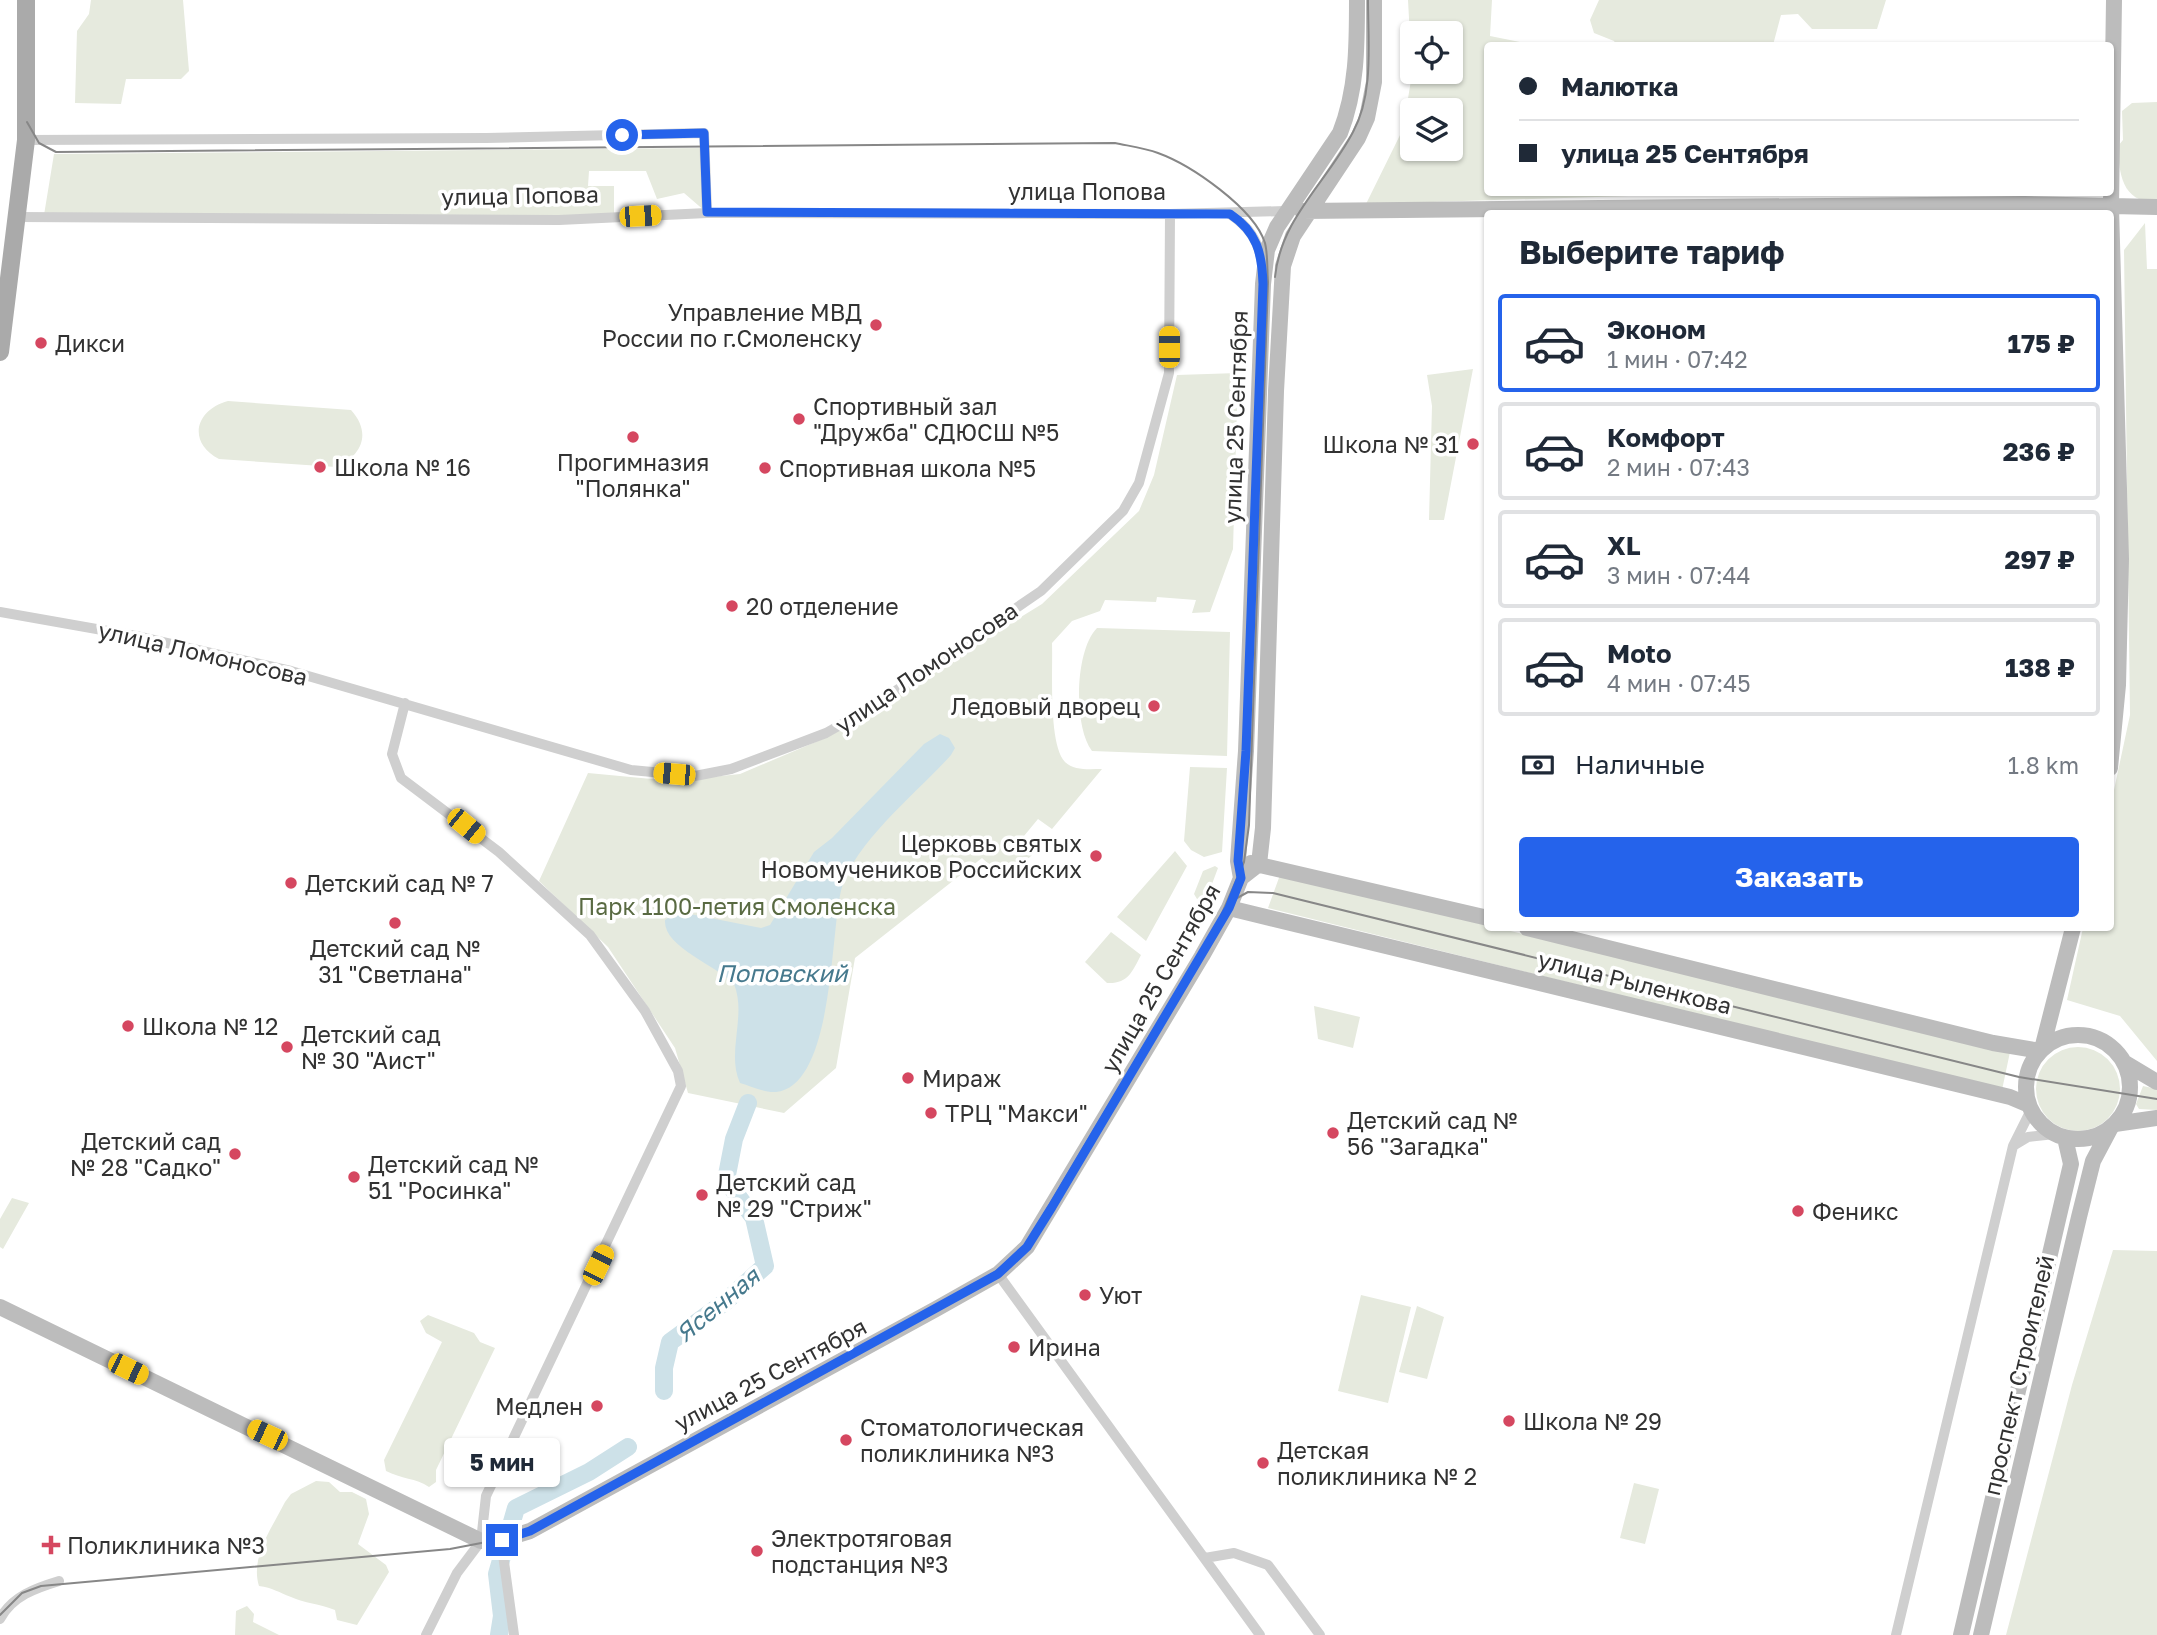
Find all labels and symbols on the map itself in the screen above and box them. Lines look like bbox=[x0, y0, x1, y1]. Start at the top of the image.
route start bbox=[606, 119, 638, 151]
street label: улица Попова bbox=[1008, 177, 1166, 205]
street label: улица Попова bbox=[441, 180, 599, 210]
car bbox=[619, 204, 662, 228]
place label: Управление МВД России по г.Смоленску bbox=[602, 298, 862, 352]
street label: улица 25 Сентября bbox=[1217, 310, 1253, 524]
marker: Управление МВД России по г.Смоленску bbox=[868, 317, 884, 333]
car bbox=[1159, 326, 1180, 368]
place label: Дикси bbox=[55, 329, 125, 357]
marker: Дикси bbox=[33, 335, 49, 351]
place label: Спортивный зал "Дружба" СДЮСШ №5 bbox=[813, 392, 1059, 446]
marker: Спортивный зал "Дружба" СДЮСШ №5 bbox=[791, 411, 807, 427]
marker: Прогимназия "Полянка" bbox=[625, 429, 641, 445]
place label: Школа № 31 bbox=[1323, 430, 1459, 458]
marker: Школа № 31 bbox=[1465, 436, 1481, 452]
place label: Прогимназия "Полянка" bbox=[557, 448, 709, 502]
place label: Школа № 16 bbox=[334, 453, 471, 481]
place label: Спортивная школа №5 bbox=[779, 454, 1036, 482]
marker: Школа № 16 bbox=[312, 459, 328, 475]
marker: Спортивная школа №5 bbox=[757, 460, 773, 476]
place label: 20 отделение bbox=[746, 592, 899, 620]
street label: улица Ломоносова bbox=[830, 596, 1022, 738]
marker: 20 отделение bbox=[724, 598, 740, 614]
street label: улица Ломоносова bbox=[96, 615, 310, 691]
place label: Ледовый дворец bbox=[951, 692, 1140, 720]
marker: Ледовый дворец bbox=[1146, 698, 1162, 714]
car bbox=[653, 762, 696, 786]
car bbox=[444, 805, 489, 847]
place label: Церковь святых Новомучеников Российских bbox=[761, 829, 1082, 883]
marker: Церковь святых Новомучеников Российских bbox=[1088, 848, 1104, 864]
place label: Детский сад № 7 bbox=[305, 869, 494, 897]
marker: Детский сад № 7 bbox=[283, 875, 299, 891]
street label: улица 25 Сентября bbox=[1094, 878, 1226, 1078]
park label: Парк 1100-летия Смоленска bbox=[578, 892, 896, 920]
marker: Детский сад № 31 "Светлана" bbox=[387, 915, 403, 931]
place label: Детский сад № 31 "Светлана" bbox=[310, 934, 480, 988]
street label: улица Рыленкова bbox=[1535, 944, 1735, 1020]
water label: Поповский bbox=[717, 958, 849, 987]
place label: Школа № 12 bbox=[142, 1012, 278, 1040]
marker: Школа № 12 bbox=[120, 1018, 136, 1034]
place label: Детский сад № 30 "Аист" bbox=[301, 1020, 441, 1074]
marker: Детский сад № 30 "Аист" bbox=[279, 1039, 295, 1055]
place label: Мираж bbox=[922, 1064, 1001, 1092]
marker: Мираж bbox=[900, 1070, 916, 1086]
place label: ТРЦ "Макси" bbox=[945, 1099, 1088, 1127]
marker: ТРЦ "Макси" bbox=[923, 1105, 939, 1121]
place label: Детский сад № 56 "Загадка" bbox=[1347, 1106, 1518, 1160]
marker: Детский сад № 56 "Загадка" bbox=[1325, 1125, 1341, 1141]
place label: Детский сад № 28 "Садко" bbox=[70, 1127, 221, 1181]
marker: Детский сад № 28 "Садко" bbox=[227, 1146, 243, 1162]
place label: Детский сад № 51 "Росинка" bbox=[368, 1150, 539, 1204]
place label: Детский сад № 29 "Стриж" bbox=[716, 1168, 872, 1222]
marker: Детский сад № 51 "Росинка" bbox=[346, 1169, 362, 1185]
marker: Детский сад № 29 "Стриж" bbox=[694, 1187, 710, 1203]
place label: Феникс bbox=[1812, 1197, 1898, 1225]
marker: Феникс bbox=[1790, 1203, 1806, 1219]
car bbox=[580, 1242, 617, 1288]
street label: проспект Строителей bbox=[1977, 1252, 2059, 1498]
water label: Ясенная bbox=[669, 1260, 766, 1347]
place label: Уют bbox=[1099, 1281, 1142, 1309]
marker: Уют bbox=[1077, 1287, 1093, 1303]
street label: улица 25 Сентября bbox=[669, 1311, 871, 1437]
place label: Ирина bbox=[1028, 1333, 1101, 1361]
marker: Ирина bbox=[1006, 1339, 1022, 1355]
car bbox=[105, 1350, 152, 1388]
place label: Медлен bbox=[495, 1392, 583, 1420]
marker: Медлен bbox=[589, 1398, 605, 1414]
place label: Школа № 29 bbox=[1523, 1407, 1662, 1435]
place label: Стоматологическая поликлиника №3 bbox=[860, 1413, 1084, 1467]
marker: Школа № 29 bbox=[1501, 1413, 1517, 1429]
car bbox=[244, 1417, 291, 1453]
marker: Стоматологическая поликлиника №3 bbox=[838, 1432, 854, 1448]
place label: Детская поликлиника № 2 bbox=[1277, 1436, 1477, 1490]
callout: 5 мин bbox=[444, 1438, 560, 1488]
marker: Детская поликлиника № 2 bbox=[1255, 1455, 1271, 1471]
route end bbox=[486, 1524, 518, 1556]
place label: Электротяговая подстанция №3 bbox=[771, 1524, 952, 1578]
place label: Поликлиника №3 bbox=[67, 1531, 265, 1559]
marker: Поликлиника №3 bbox=[41, 1535, 61, 1555]
marker: Электротяговая подстанция №3 bbox=[749, 1543, 765, 1559]

